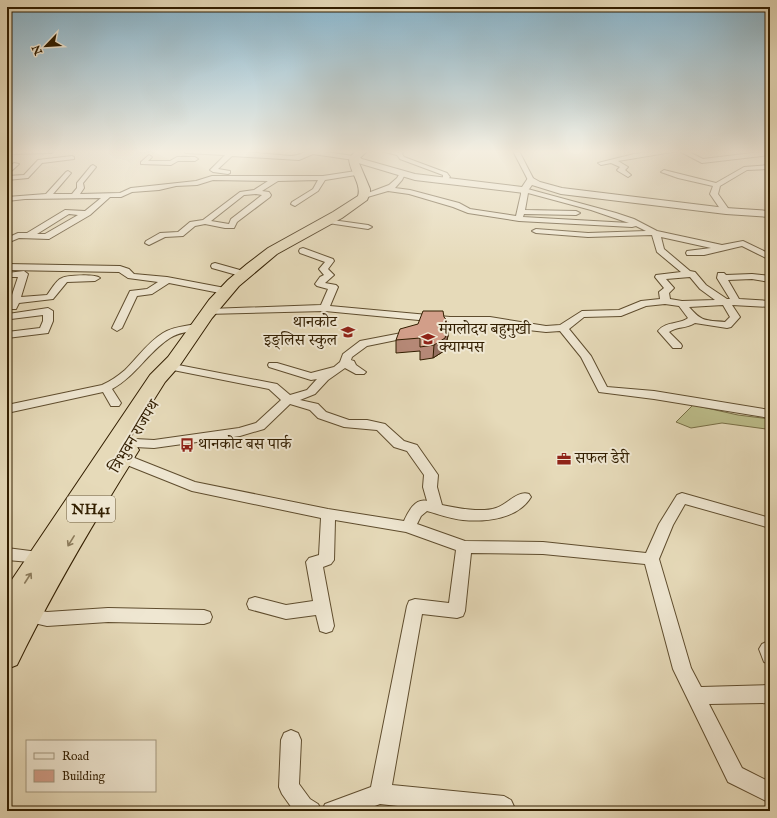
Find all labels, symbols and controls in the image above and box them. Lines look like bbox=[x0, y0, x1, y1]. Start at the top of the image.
north arrow bbox=[26, 26, 66, 66]
text: N bbox=[29, 42, 47, 58]
place label: थानकोट इङ्लिस स्कुल bbox=[263, 313, 339, 351]
place label: मंगलोदय बहुमुखी क्याम्पस bbox=[438, 320, 532, 358]
school or university icon: थानकोट इङ्लिस स्कुल bbox=[340, 324, 356, 340]
school or university icon: मंगलोदय बहुमुखी क्याम्पस bbox=[420, 331, 436, 347]
street label: त्रिभुवन राजपथ bbox=[105, 396, 165, 478]
place label: थानकोट बस पार्क bbox=[198, 434, 293, 455]
bus stop icon: थानकोट बस पार्क bbox=[179, 437, 195, 453]
place label: सफल डेरी bbox=[574, 448, 630, 469]
office icon: सफल डेरी bbox=[556, 451, 572, 467]
road number: NH41 bbox=[67, 496, 115, 522]
one-way arrow bbox=[66, 535, 74, 547]
one-way arrow bbox=[24, 572, 32, 583]
legend bbox=[26, 740, 156, 792]
text: Road bbox=[62, 749, 90, 764]
text: Building bbox=[62, 769, 106, 784]

